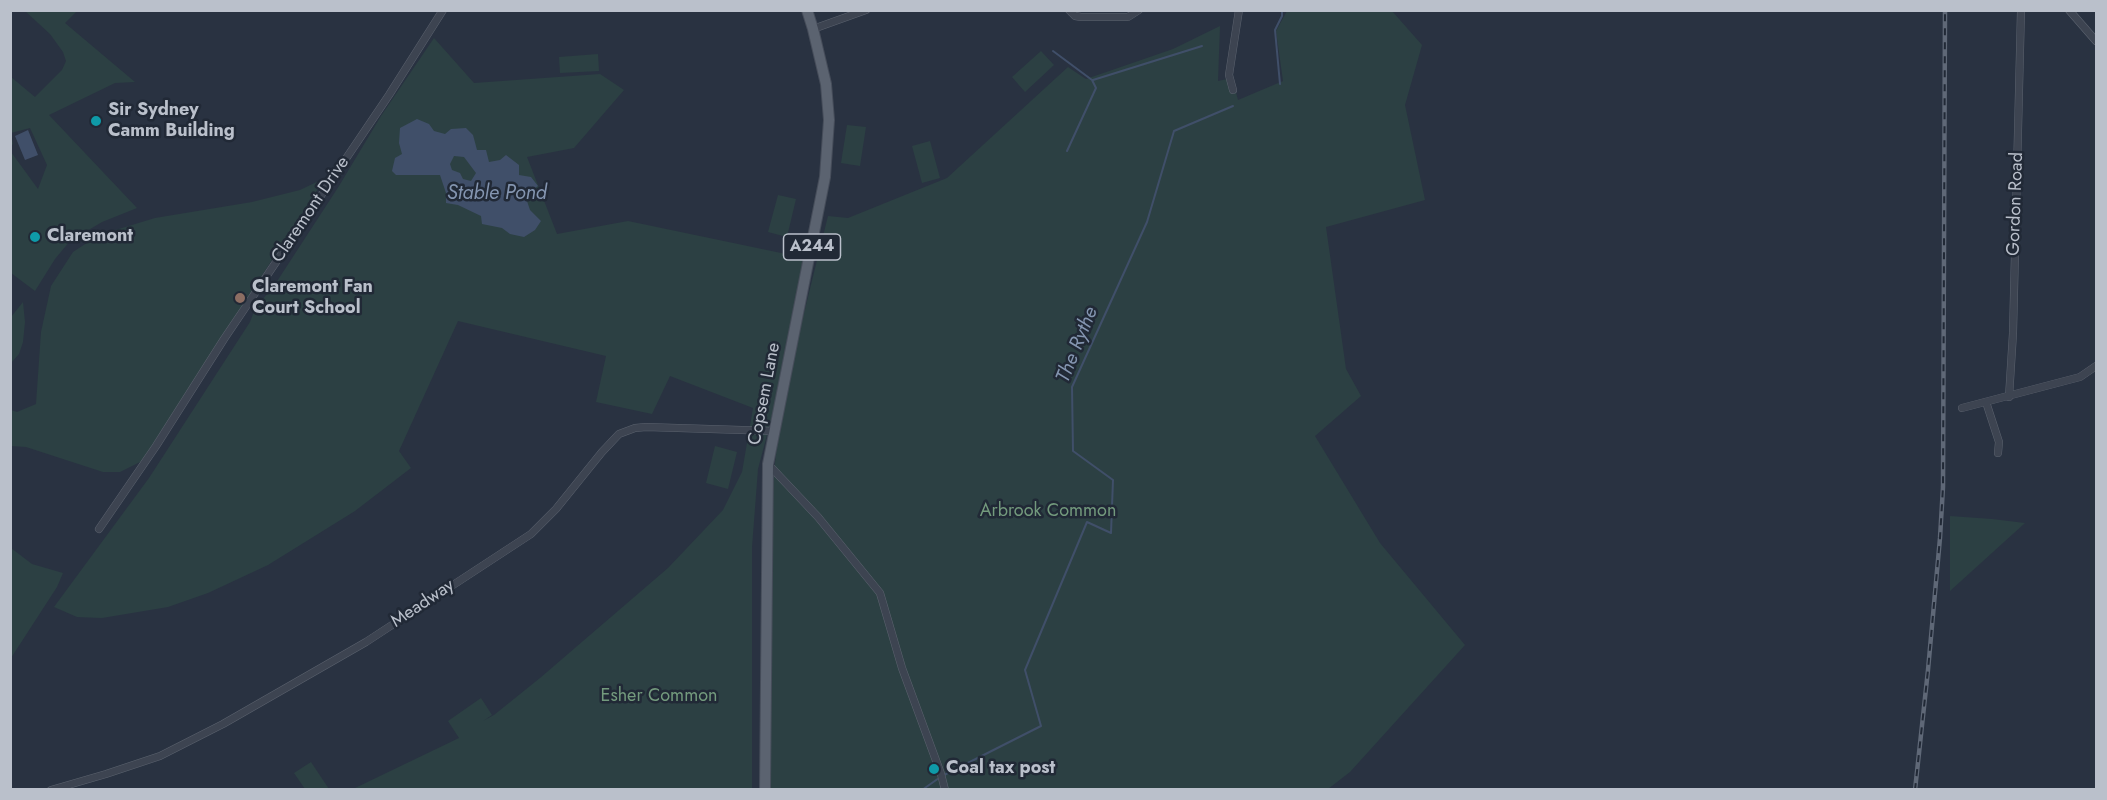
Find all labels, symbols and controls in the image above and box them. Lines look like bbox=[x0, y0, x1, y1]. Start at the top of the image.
place label: Sir Sydney Camm Building bbox=[108, 100, 235, 142]
marker: Sir Sydney Camm Building bbox=[89, 114, 103, 128]
street label: Gordon Road bbox=[2003, 152, 2029, 256]
street label: Claremont Drive bbox=[268, 153, 354, 267]
water label: Stable Pond bbox=[447, 182, 547, 206]
place label: Claremont bbox=[47, 226, 133, 248]
marker: Claremont bbox=[28, 230, 42, 244]
road number: A244 bbox=[784, 234, 840, 260]
place label: Claremont Fan Court School bbox=[252, 277, 373, 320]
marker: Claremont Fan Court School bbox=[233, 291, 247, 305]
water label: The Rythe bbox=[1052, 304, 1104, 386]
street label: Copsem Lane bbox=[744, 341, 786, 447]
park label: Arbrook Common bbox=[980, 501, 1116, 523]
street label: Meadway bbox=[387, 575, 459, 633]
park label: Esher Common bbox=[601, 686, 717, 708]
place label: Coal tax post bbox=[946, 758, 1055, 780]
marker: Coal tax post bbox=[927, 762, 941, 776]

